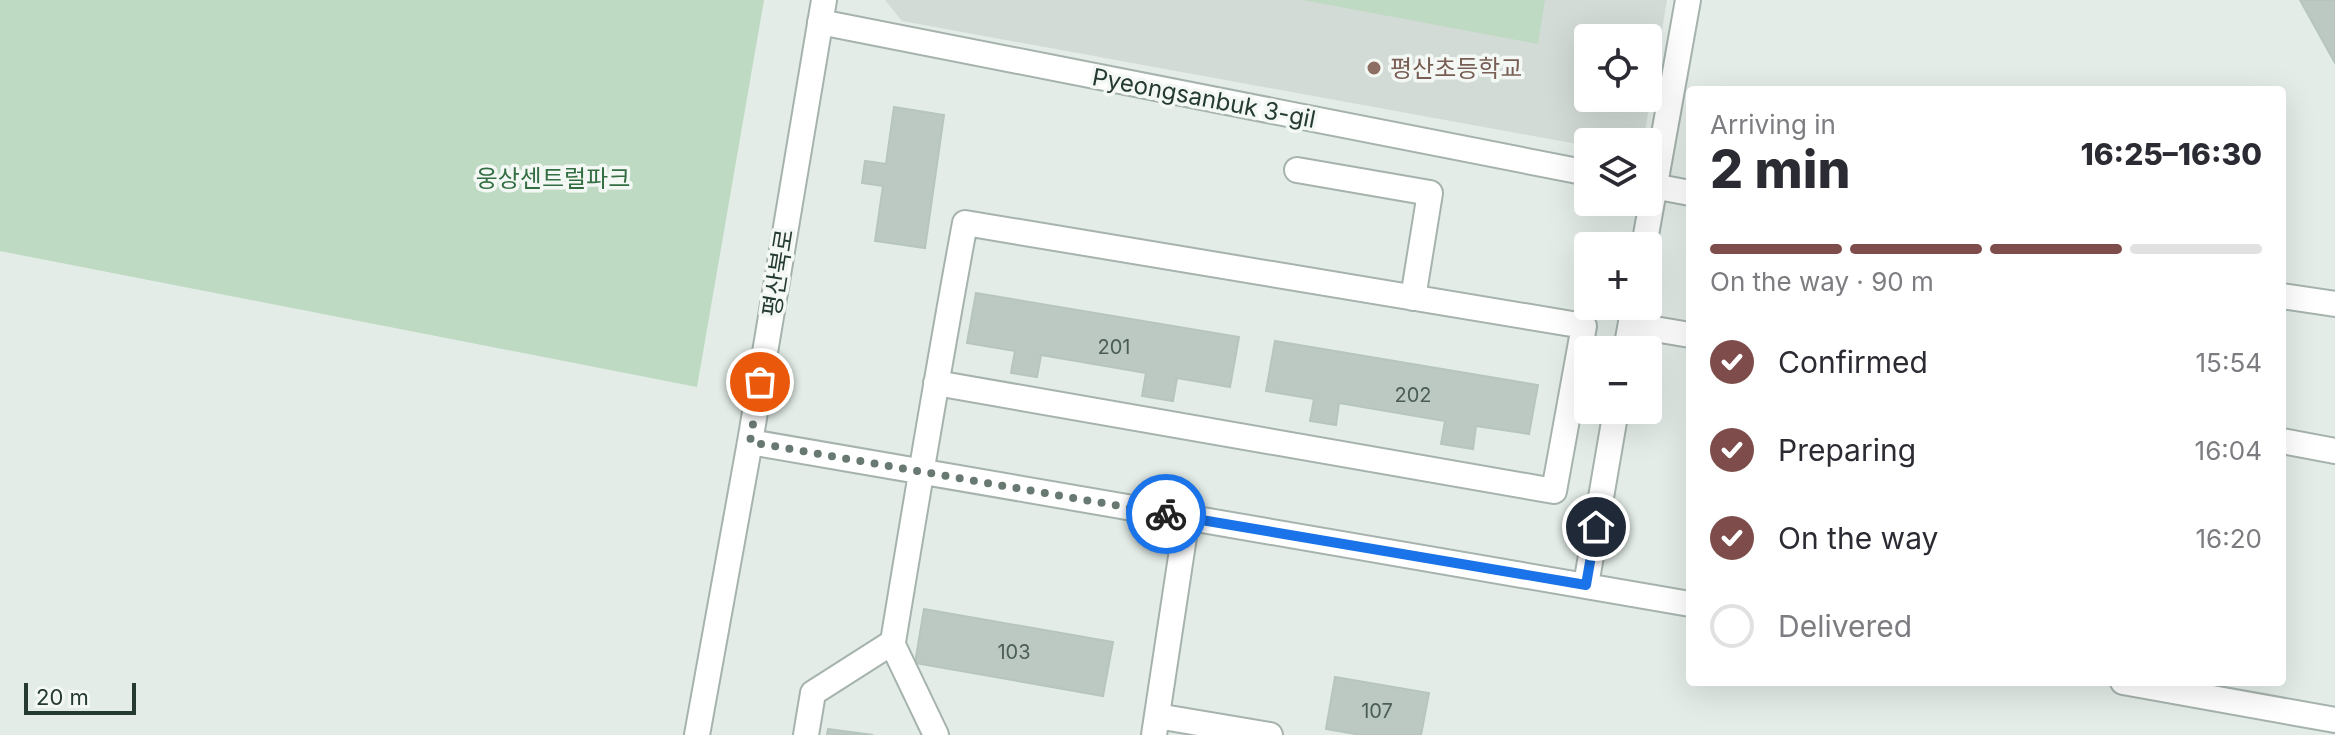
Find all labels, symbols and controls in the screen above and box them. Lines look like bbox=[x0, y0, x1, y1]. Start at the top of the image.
map controls bbox=[1574, 24, 1662, 424]
button: locate bbox=[1574, 24, 1662, 112]
place label: 평산초등학교 bbox=[1390, 54, 1522, 83]
marker: 평산초등학교 bbox=[1365, 59, 1383, 77]
street label: Pyeongsanbuk 3-gil bbox=[1090, 62, 1318, 134]
text: Arriving in bbox=[1710, 109, 1836, 140]
button: layers bbox=[1574, 128, 1662, 216]
text: 16:25–16:30 bbox=[2081, 136, 2262, 172]
text: 2 min bbox=[1710, 138, 1851, 201]
park label: 웅상센트럴파크 bbox=[476, 164, 630, 193]
street label: 평산북로 bbox=[757, 227, 799, 319]
button: + bbox=[1574, 232, 1662, 320]
text: On the way · 90 m bbox=[1710, 266, 1934, 297]
house number: 201 bbox=[1098, 335, 1130, 359]
button: − bbox=[1574, 336, 1662, 424]
icon: check bbox=[1710, 340, 1754, 384]
text: Confirmed bbox=[1778, 344, 1928, 380]
text: 15:54 bbox=[2196, 347, 2262, 378]
pin bbox=[726, 348, 794, 416]
icon: bag bbox=[738, 360, 782, 404]
house number: 202 bbox=[1394, 383, 1432, 407]
icon: check bbox=[1710, 428, 1754, 472]
text: Preparing bbox=[1778, 432, 1916, 468]
text: 16:04 bbox=[2195, 435, 2262, 466]
courier bbox=[1126, 474, 1206, 554]
icon: bike bbox=[1144, 492, 1188, 536]
pin bbox=[1562, 493, 1630, 561]
icon: home bbox=[1574, 505, 1618, 549]
icon: check bbox=[1710, 516, 1754, 560]
text: On the way bbox=[1778, 520, 1938, 556]
text: 16:20 bbox=[2196, 523, 2262, 554]
text: Delivered bbox=[1778, 608, 1912, 644]
house number: 103 bbox=[997, 640, 1031, 664]
scale bar bbox=[24, 679, 136, 715]
text: 20 m bbox=[36, 684, 89, 710]
house number: 107 bbox=[1361, 699, 1393, 723]

